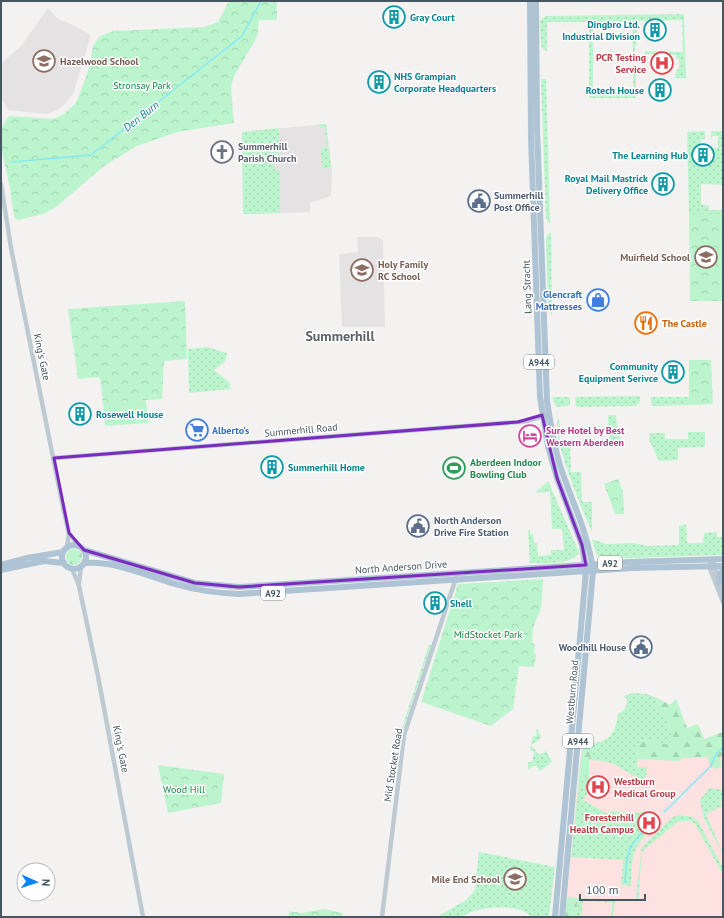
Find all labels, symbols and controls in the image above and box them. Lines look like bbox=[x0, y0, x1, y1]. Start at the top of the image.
building icon: Gray Court bbox=[381, 4, 407, 30]
place label: Gray Court bbox=[410, 11, 455, 24]
building icon: Dingbro Ltd. Industrial Division bbox=[642, 17, 668, 43]
place label: Dingbro Ltd. Industrial Division bbox=[562, 18, 641, 43]
school or university icon: Hazelwood School bbox=[31, 48, 57, 74]
hospital icon: PCR Testing Service bbox=[649, 50, 675, 76]
place label: PCR Testing Service bbox=[596, 51, 646, 76]
place label: Hazelwood School bbox=[60, 55, 139, 68]
building icon: NHS Grampian Corporate Headquarters bbox=[366, 69, 392, 95]
place label: NHS Grampian Corporate Headquarters bbox=[394, 70, 496, 95]
building icon: Rotech House bbox=[647, 77, 673, 103]
park label: Stronsay Park bbox=[113, 79, 171, 92]
place label: Rotech House bbox=[586, 84, 644, 97]
water label: Den Burn bbox=[120, 97, 162, 134]
church icon: Summerhill Parish Church bbox=[209, 139, 235, 165]
place label: Summerhill Parish Church bbox=[238, 140, 296, 165]
building icon: The Learning Hub bbox=[690, 142, 716, 168]
place label: The Learning Hub bbox=[612, 149, 689, 162]
building icon: Royal Mail Mastrick Delivery Office bbox=[650, 171, 676, 197]
place label: Royal Mail Mastrick Delivery Office bbox=[565, 172, 648, 197]
public building icon: Summerhill Post Office bbox=[466, 188, 492, 214]
place label: Summerhill Post Office bbox=[494, 189, 543, 214]
school or university icon: Muirfield School bbox=[693, 244, 719, 270]
place label: Muirfield School bbox=[620, 251, 690, 264]
school or university icon: Holy Family RC School bbox=[349, 257, 375, 283]
place label: Holy Family RC School bbox=[378, 258, 428, 283]
street label: Lang Stracht bbox=[520, 259, 534, 314]
shop icon: Glencraft Mattresses bbox=[585, 287, 611, 313]
place label: Glencraft Mattresses bbox=[536, 288, 583, 313]
restaurant icon: The Castle bbox=[633, 310, 659, 336]
place label: The Castle bbox=[662, 317, 707, 330]
district label: Summerhill bbox=[305, 327, 375, 345]
street label: King's Gate bbox=[31, 332, 53, 382]
road number: A944 bbox=[524, 355, 554, 369]
building icon: Community Equipment Serivce bbox=[660, 359, 686, 385]
place label: Community Equipment Serivce bbox=[579, 360, 658, 385]
building icon: Rosewell House bbox=[67, 401, 93, 427]
place label: Rosewell House bbox=[96, 408, 163, 421]
supermarket icon: Alberto's bbox=[184, 417, 210, 443]
street label: Summerhill Road bbox=[264, 420, 338, 440]
hotel icon: Sure Hotel by Best Western Aberdeen bbox=[517, 423, 543, 449]
place label: Alberto's bbox=[212, 424, 249, 437]
place label: Sure Hotel by Best Western Aberdeen bbox=[546, 424, 625, 449]
building icon: Summerhill Home bbox=[259, 454, 285, 480]
sports icon: Aberdeen Indoor Bowling Club bbox=[441, 455, 467, 481]
place label: Aberdeen Indoor Bowling Club bbox=[470, 456, 542, 481]
place label: Summerhill Home bbox=[288, 461, 365, 474]
public building icon: North Anderson Drive Fire Station bbox=[405, 513, 431, 539]
place label: North Anderson Drive Fire Station bbox=[434, 514, 509, 539]
road number: A92 bbox=[598, 556, 622, 570]
street label: North Anderson Drive bbox=[355, 557, 447, 577]
road number: A92 bbox=[261, 586, 285, 600]
building icon: Shell bbox=[422, 590, 448, 616]
place label: Shell bbox=[450, 597, 472, 610]
park label: MidStocket Park bbox=[454, 628, 523, 641]
public building icon: Woodhill House bbox=[628, 634, 654, 660]
place label: Woodhill House bbox=[559, 641, 626, 654]
street label: Westburn Road bbox=[563, 660, 581, 724]
street label: King's Gate bbox=[110, 724, 132, 774]
street label: Mid Stocket Road bbox=[381, 727, 405, 803]
road number: A944 bbox=[563, 734, 593, 748]
hospital icon: Westburn Medical Group bbox=[585, 774, 611, 800]
place label: Westburn Medical Group bbox=[614, 775, 676, 800]
park label: Wood Hill bbox=[163, 783, 205, 796]
hospital icon: Foresterhill Health Campus bbox=[636, 810, 662, 836]
place label: Foresterhill Health Campus bbox=[570, 811, 634, 836]
north arrow bbox=[16, 862, 56, 902]
school or university icon: Mile End School bbox=[502, 866, 528, 892]
place label: Mile End School bbox=[431, 873, 500, 886]
scale bar bbox=[580, 876, 645, 902]
text: N bbox=[39, 879, 53, 887]
text: 100 m bbox=[586, 882, 619, 897]

